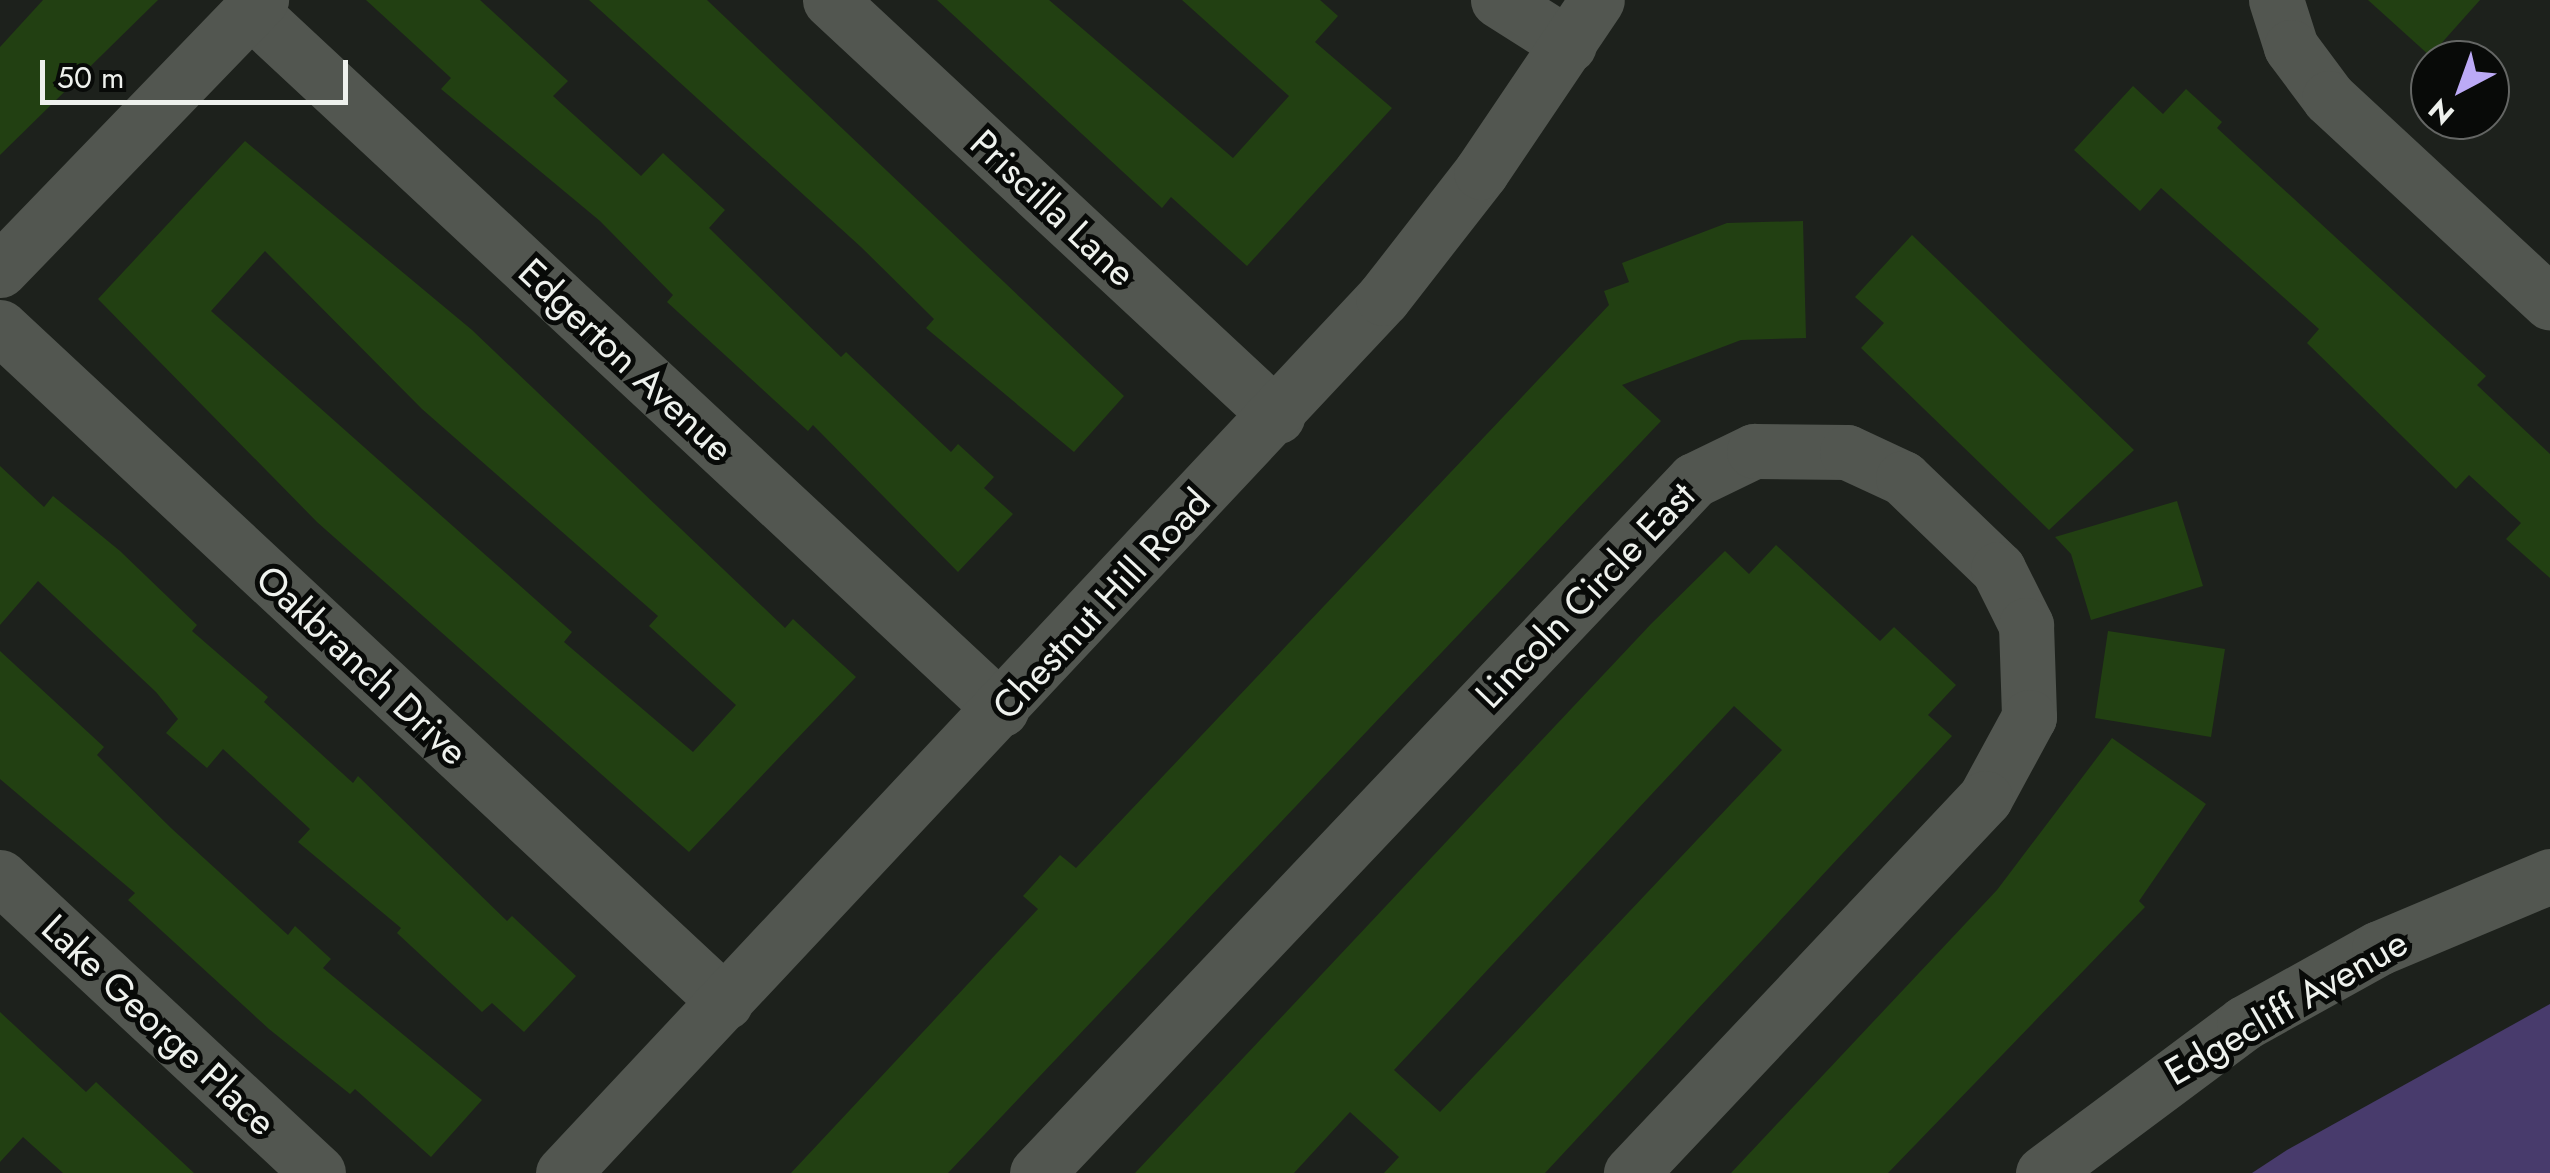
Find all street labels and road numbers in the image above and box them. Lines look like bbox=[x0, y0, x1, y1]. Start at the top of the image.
street label: Priscilla Lane bbox=[961, 120, 1145, 296]
street label: Edgerton Avenue bbox=[509, 249, 743, 471]
street label: Lincoln Circle East bbox=[1466, 473, 1704, 717]
street label: Chestnut Hill Road bbox=[983, 479, 1219, 729]
street label: Oakbranch Drive bbox=[247, 556, 477, 774]
street label: Lake George Place bbox=[33, 905, 285, 1145]
street label: Edgecliff Avenue bbox=[2157, 919, 2415, 1095]

